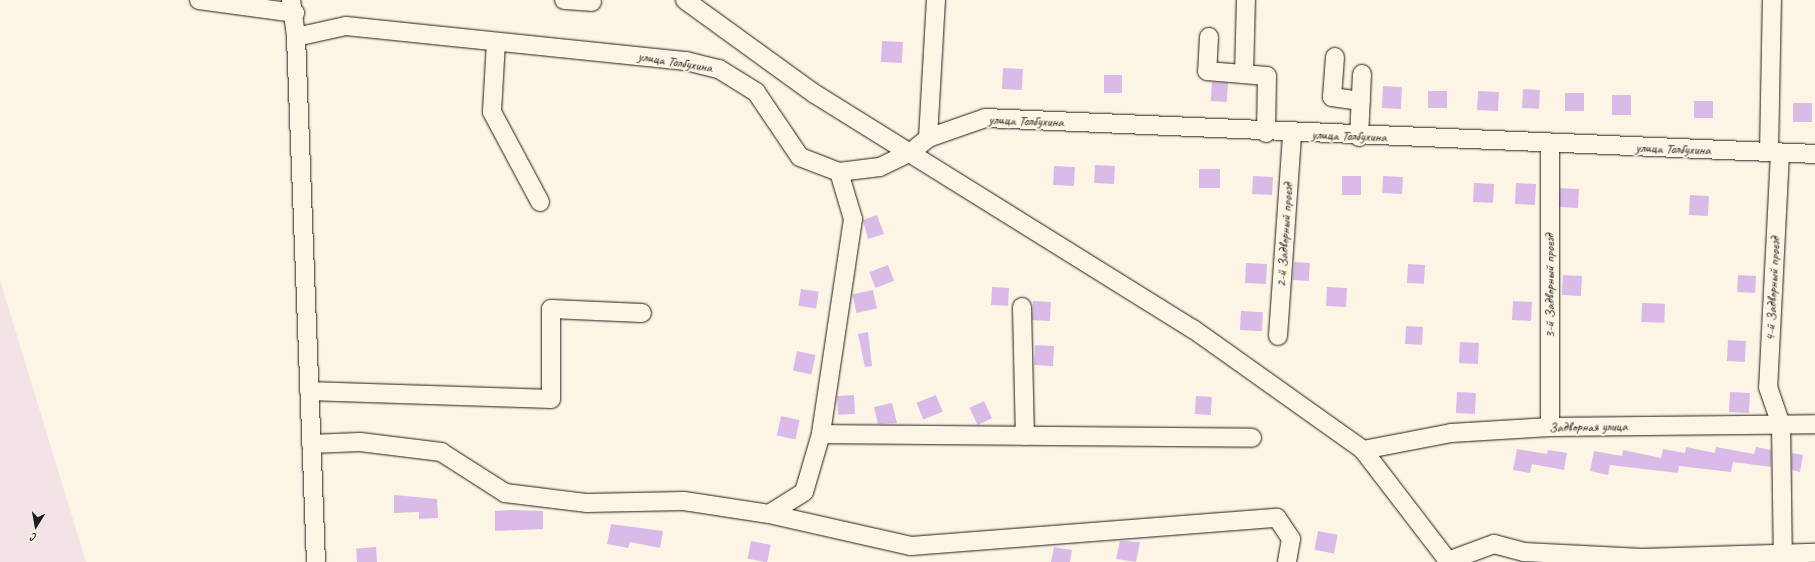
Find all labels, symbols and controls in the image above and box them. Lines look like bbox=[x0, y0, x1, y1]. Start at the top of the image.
street label: улица Толбухина bbox=[637, 48, 713, 76]
street label: улица Толбухина bbox=[988, 111, 1064, 131]
street label: улица Толбухина bbox=[1311, 126, 1387, 146]
street label: улица Толбухина bbox=[1635, 139, 1711, 159]
street label: 2-й Задворный проезд bbox=[1273, 182, 1297, 288]
street label: 3-й Задворный проезд bbox=[1542, 234, 1558, 338]
street label: 4-й Задворный проезд bbox=[1762, 236, 1784, 342]
street label: Задворная улица bbox=[1548, 418, 1628, 436]
north arrow bbox=[16, 506, 56, 546]
text: С bbox=[30, 530, 38, 545]

